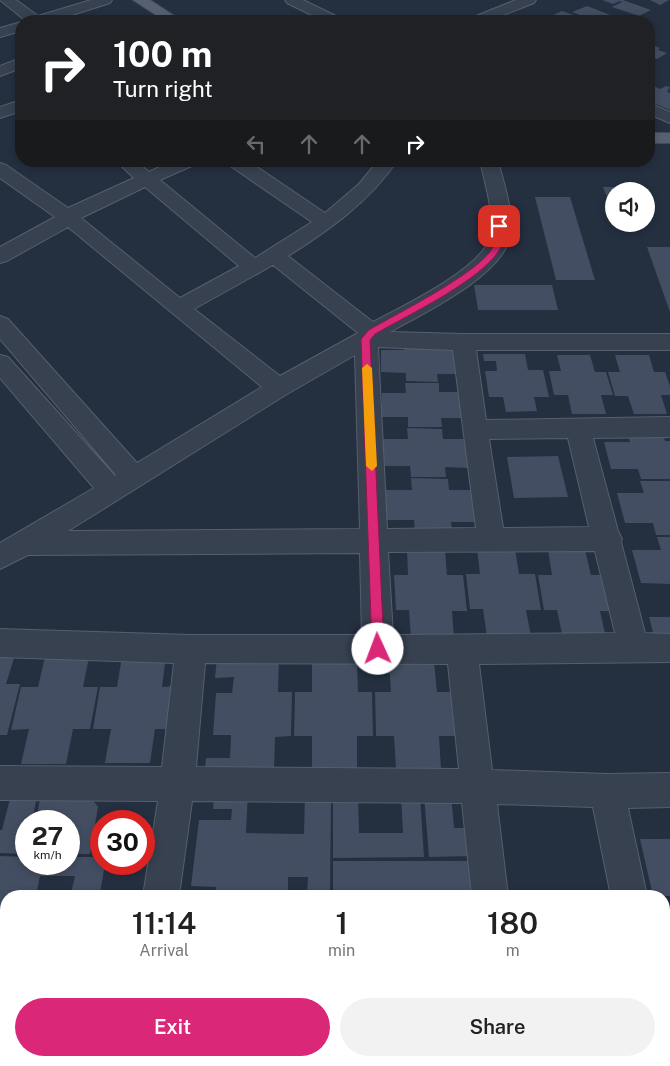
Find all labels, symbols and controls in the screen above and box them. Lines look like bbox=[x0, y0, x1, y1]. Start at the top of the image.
text: 100 m bbox=[113, 34, 212, 75]
icon: right bbox=[30, 35, 95, 100]
text: Turn right bbox=[113, 76, 213, 102]
icon: left bbox=[242, 130, 270, 158]
icon: ahead bbox=[295, 130, 323, 158]
icon: ahead bbox=[348, 130, 376, 158]
icon: right bbox=[401, 130, 429, 158]
map controls bbox=[605, 182, 655, 232]
button: sound bbox=[605, 182, 655, 232]
pin bbox=[478, 205, 520, 247]
icon: arrive bbox=[485, 212, 513, 240]
position arrow bbox=[351, 622, 403, 674]
speed limit sign: 30 bbox=[90, 810, 155, 875]
text: 27 bbox=[32, 821, 63, 851]
text: km/h bbox=[33, 848, 62, 862]
text: 11:14 bbox=[132, 905, 196, 941]
text: 1 bbox=[335, 905, 348, 941]
text: 180 bbox=[487, 905, 538, 941]
text: Arrival bbox=[139, 941, 189, 960]
text: min bbox=[328, 941, 355, 960]
text: m bbox=[506, 941, 520, 960]
button: Exit bbox=[15, 998, 330, 1056]
button: Share bbox=[340, 998, 655, 1056]

